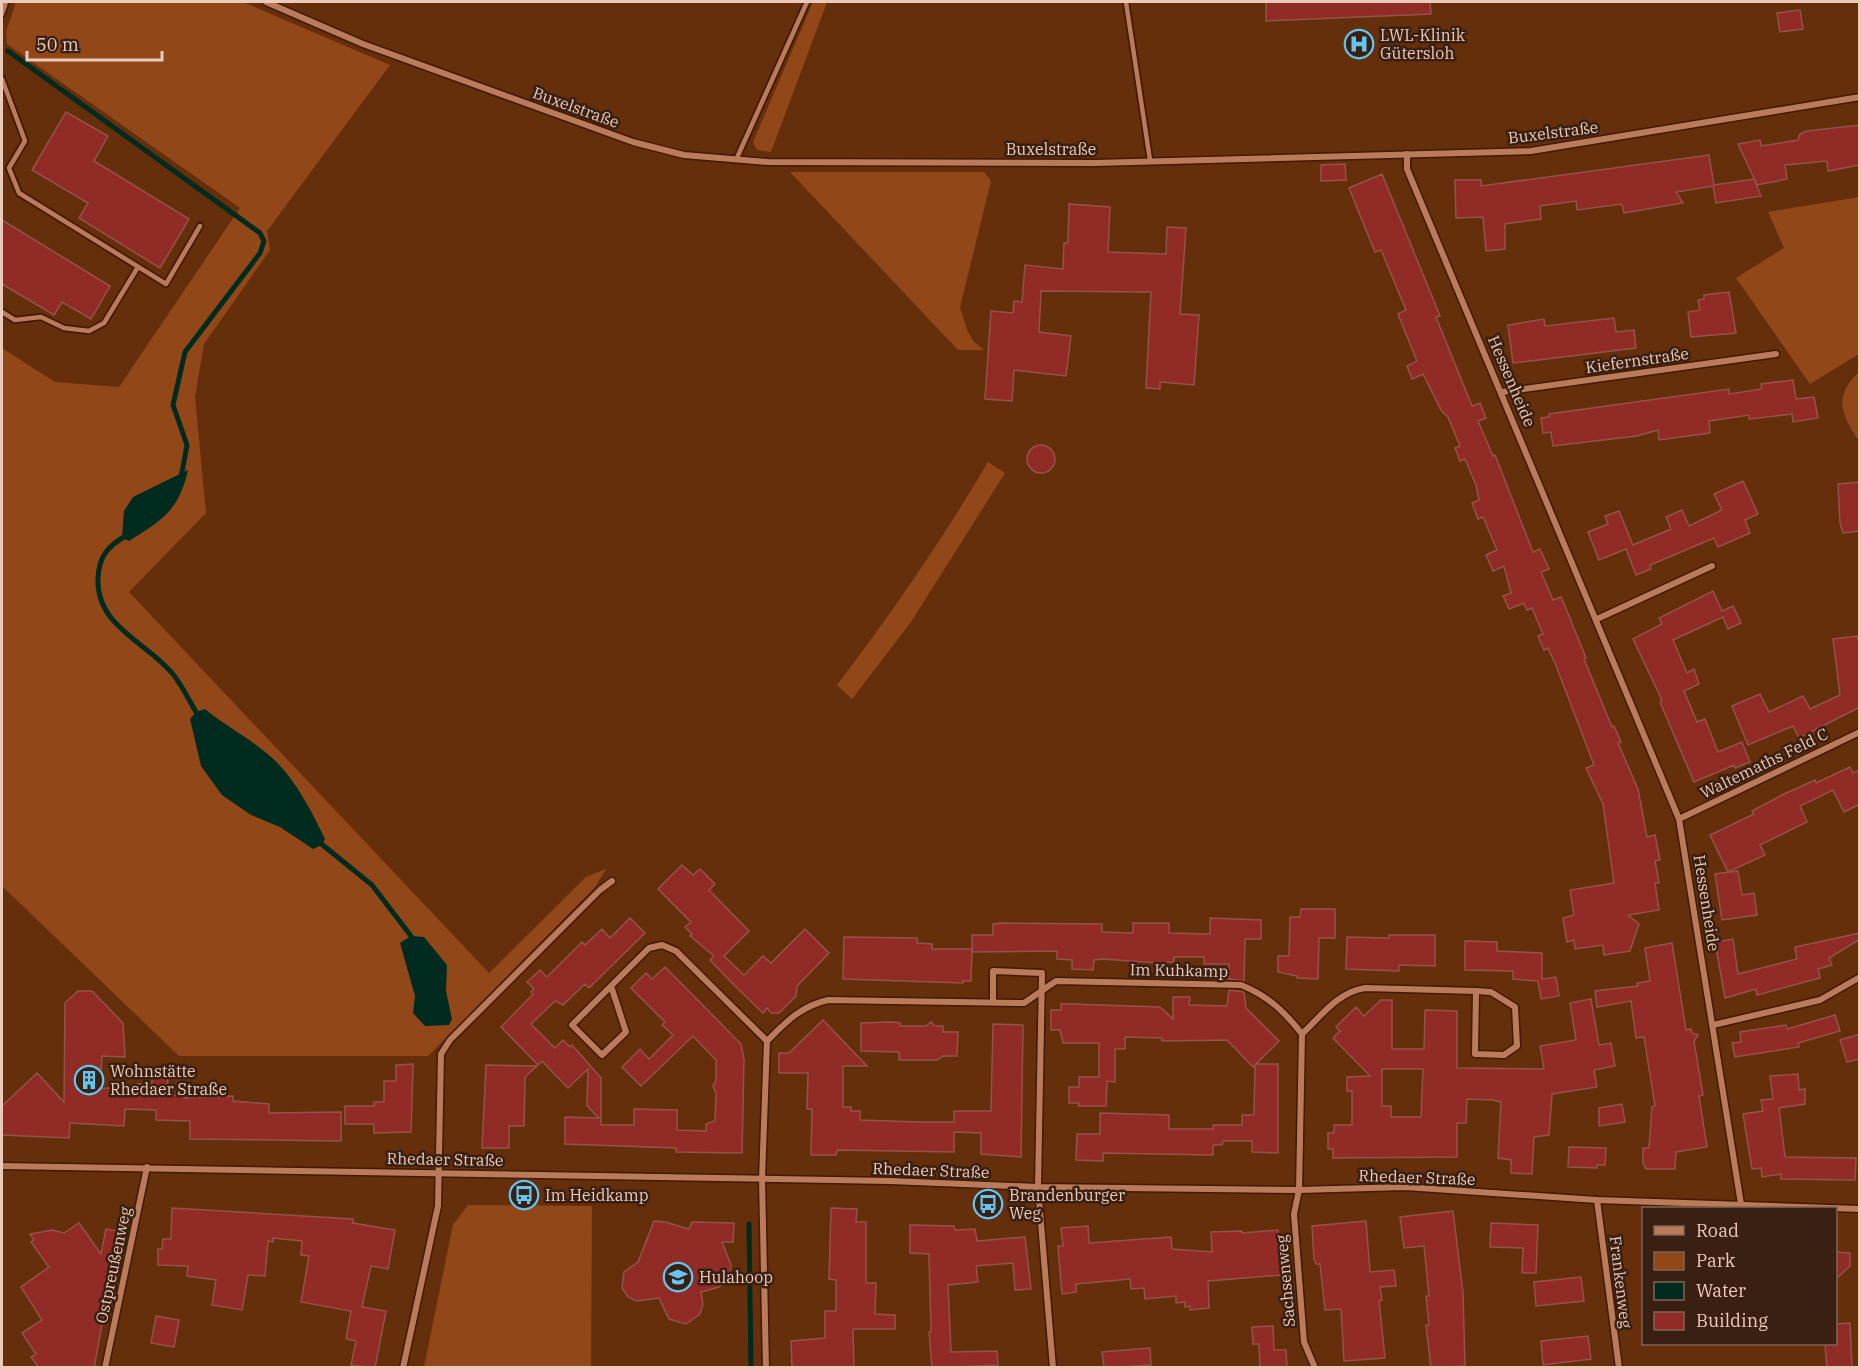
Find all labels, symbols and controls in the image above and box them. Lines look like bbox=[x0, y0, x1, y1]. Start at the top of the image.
scale bar bbox=[27, 24, 162, 62]
place label: LWL-Klinik Gütersloh bbox=[1380, 25, 1466, 63]
hospital icon: LWL-Klinik Gütersloh bbox=[1343, 28, 1375, 60]
text: 50 m bbox=[36, 33, 79, 56]
street label: Buxelstraße bbox=[530, 82, 622, 132]
street label: Buxelstraße bbox=[1507, 117, 1599, 147]
street label: Buxelstraße bbox=[1006, 139, 1096, 159]
street label: Hessenheide bbox=[1484, 332, 1540, 430]
street label: Kiefernstraße bbox=[1584, 343, 1690, 377]
street label: Waltemaths Feld C bbox=[1697, 723, 1831, 803]
street label: Hessenheide bbox=[1690, 853, 1724, 953]
street label: Im Kuhkamp bbox=[1130, 959, 1229, 981]
place label: Wohnstätte Rhedaer Straße bbox=[110, 1061, 227, 1099]
building icon: Wohnstätte Rhedaer Straße bbox=[73, 1064, 105, 1096]
street label: Rhedaer Straße bbox=[386, 1148, 504, 1170]
street label: Rhedaer Straße bbox=[872, 1158, 990, 1182]
street label: Rhedaer Straße bbox=[1358, 1165, 1476, 1189]
bus stop icon: Im Heidkamp bbox=[508, 1179, 540, 1211]
place label: Im Heidkamp bbox=[545, 1185, 649, 1205]
place label: Brandenburger Weg bbox=[1009, 1185, 1125, 1223]
bus stop icon: Brandenburger Weg bbox=[972, 1188, 1004, 1220]
street label: Ostpreußenweg bbox=[91, 1205, 135, 1325]
legend bbox=[1642, 1207, 1837, 1345]
text: Road bbox=[1696, 1219, 1739, 1242]
street label: Sachsenweg bbox=[1271, 1234, 1299, 1328]
street label: Frankenweg bbox=[1605, 1235, 1637, 1330]
text: Park bbox=[1696, 1249, 1736, 1272]
school or university icon: Hulahoop bbox=[662, 1261, 694, 1293]
place label: Hulahoop bbox=[699, 1267, 773, 1287]
text: Water bbox=[1696, 1279, 1746, 1302]
text: Building bbox=[1696, 1309, 1768, 1332]

